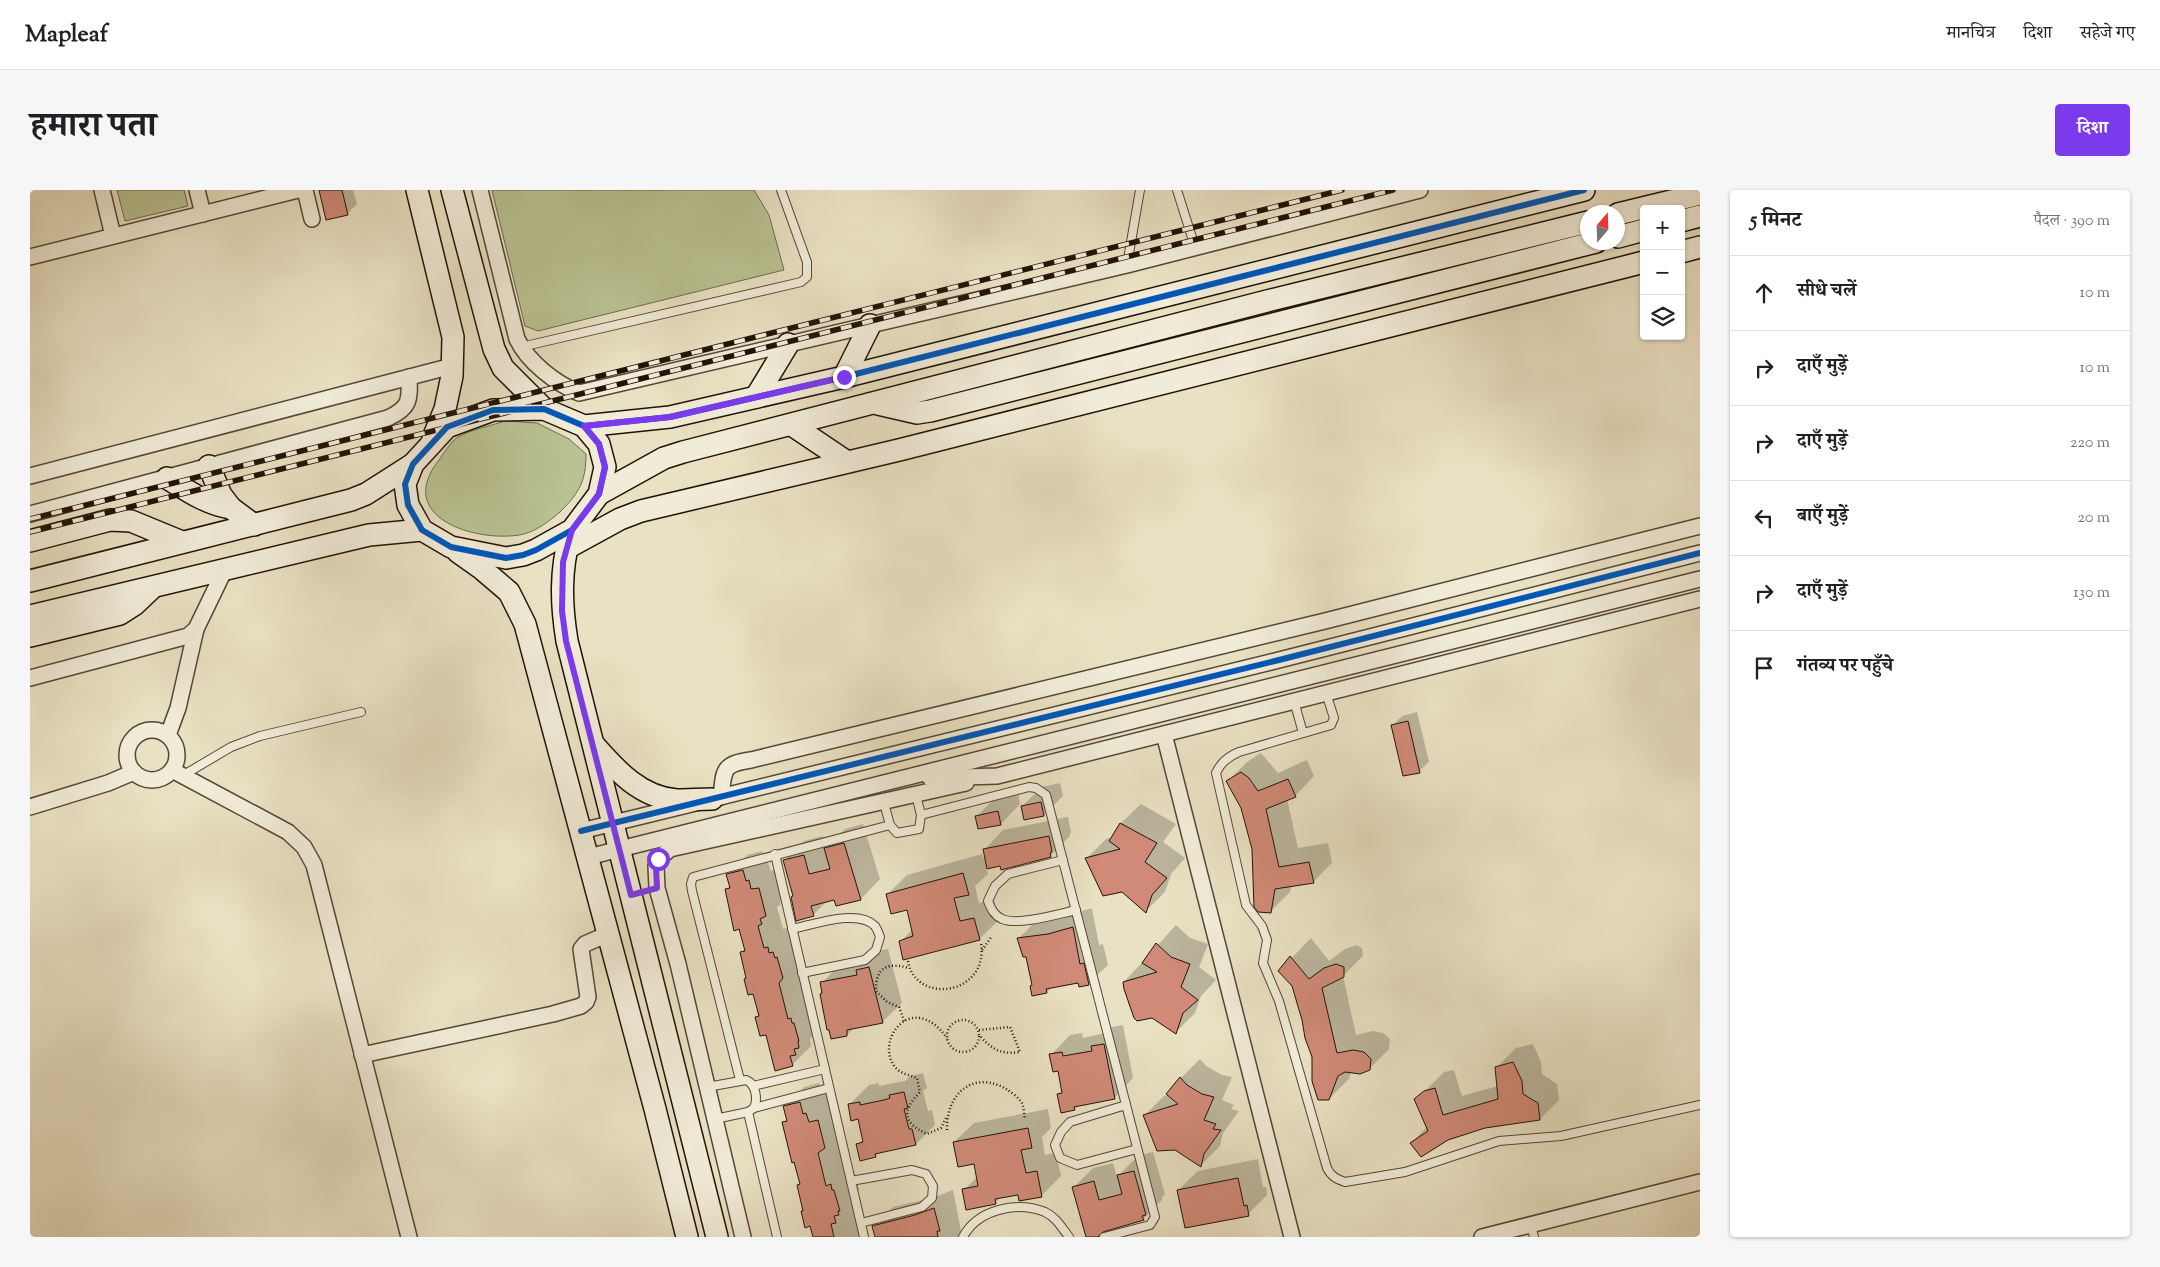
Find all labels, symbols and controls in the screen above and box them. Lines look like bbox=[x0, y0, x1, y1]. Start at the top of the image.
text: Mapleaf bbox=[25, 18, 108, 52]
text: मानचित्र bbox=[1947, 21, 1995, 47]
text: दिशा bbox=[2023, 21, 2052, 47]
text: सहेजे गए bbox=[2080, 21, 2135, 47]
text: हमारा पता bbox=[30, 102, 157, 153]
button: दिशा bbox=[2055, 104, 2130, 156]
north arrow bbox=[1580, 205, 1625, 250]
map controls bbox=[1640, 205, 1685, 340]
button: + bbox=[1640, 205, 1685, 250]
text: 5 मिनट bbox=[1750, 206, 1801, 236]
text: पैदल · 390 m bbox=[2034, 210, 2110, 233]
button: − bbox=[1640, 250, 1685, 295]
text: सीधे चलें bbox=[1797, 278, 1856, 305]
icon: ahead bbox=[1750, 279, 1778, 307]
text: 10 m bbox=[2080, 282, 2110, 305]
button: layers bbox=[1640, 295, 1685, 340]
text: दाएँ मुड़ें bbox=[1797, 353, 1848, 380]
icon: right bbox=[1750, 354, 1778, 382]
text: 10 m bbox=[2080, 357, 2110, 380]
route end bbox=[833, 366, 856, 389]
text: दाएँ मुड़ें bbox=[1797, 428, 1848, 455]
icon: right bbox=[1750, 429, 1778, 457]
text: 220 m bbox=[2070, 432, 2110, 455]
text: बाएँ मुड़ें bbox=[1797, 503, 1848, 530]
icon: left bbox=[1750, 504, 1778, 532]
text: 20 m bbox=[2077, 507, 2110, 530]
text: दाएँ मुड़ें bbox=[1797, 578, 1848, 605]
icon: right bbox=[1750, 579, 1778, 607]
text: 130 m bbox=[2073, 582, 2110, 605]
text: गंतव्य पर पहुँचे bbox=[1797, 653, 1893, 680]
icon: arrive bbox=[1750, 654, 1778, 682]
route start bbox=[647, 848, 670, 871]

